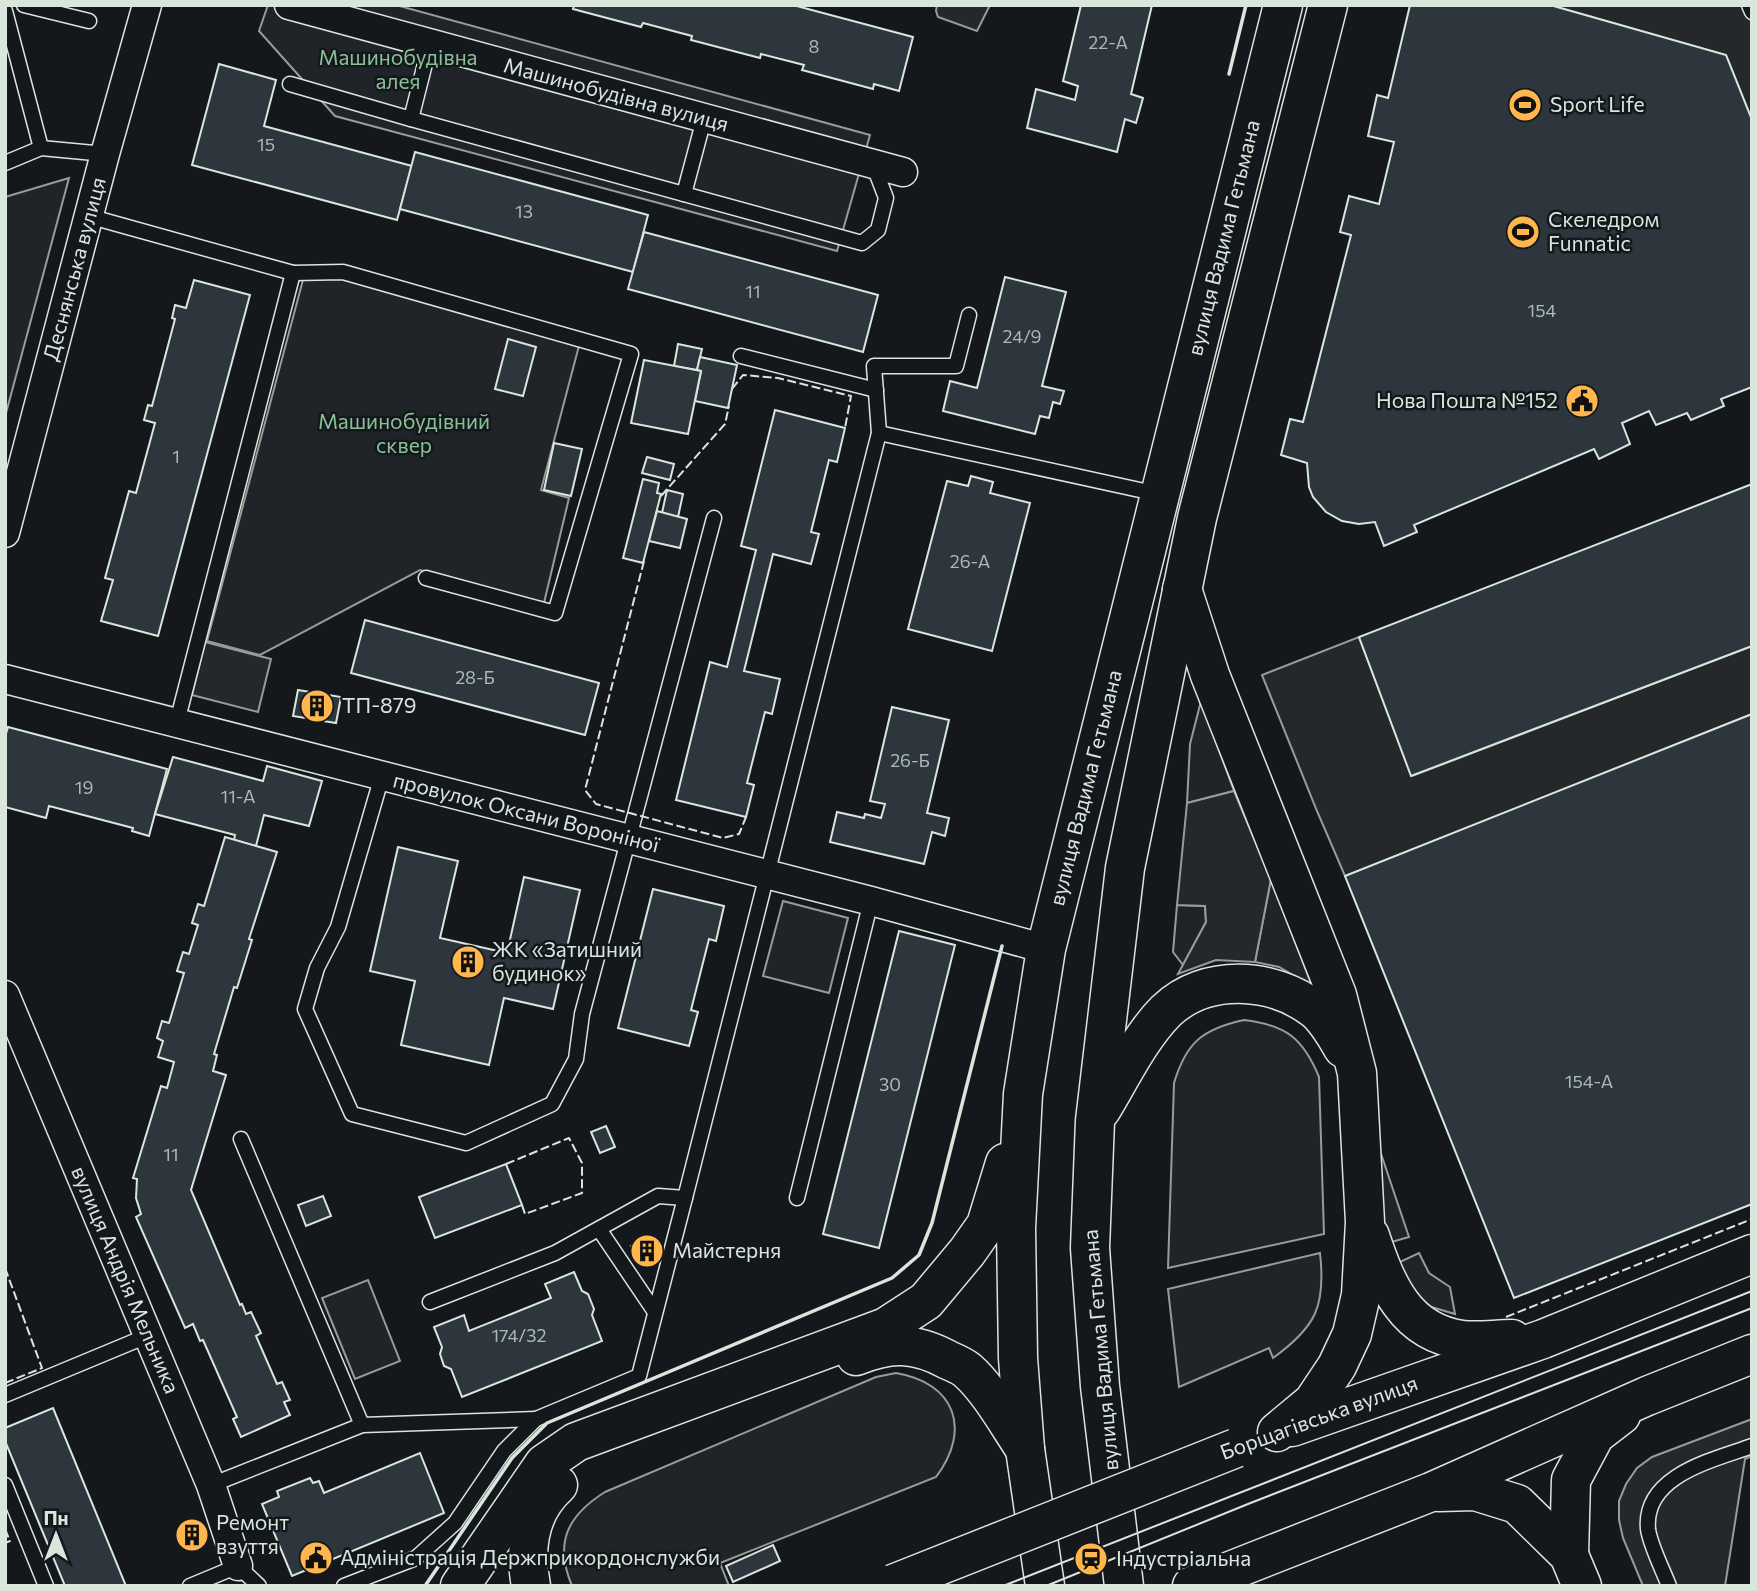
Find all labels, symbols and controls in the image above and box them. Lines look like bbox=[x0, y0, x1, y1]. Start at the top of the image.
house number: 22-А bbox=[1088, 31, 1128, 53]
house number: 8 bbox=[809, 35, 820, 57]
park label: Машинобудівна алея bbox=[319, 44, 478, 93]
street label: Машинобудівна вулиця bbox=[501, 51, 732, 136]
sports icon: Sport Life bbox=[1506, 86, 1544, 124]
place label: Sport Life bbox=[1550, 91, 1645, 116]
street label: вулиця Вадима Гетьмана bbox=[1181, 117, 1264, 358]
house number: 15 bbox=[257, 133, 275, 155]
street label: Деснянська вулиця bbox=[37, 174, 110, 363]
house number: 13 bbox=[515, 200, 533, 222]
place label: Скеледром Funnatic bbox=[1548, 206, 1659, 255]
sports icon: Скеледром Funnatic bbox=[1504, 213, 1542, 251]
house number: 11 bbox=[745, 280, 761, 302]
house number: 154 bbox=[1528, 299, 1557, 321]
house number: 24/9 bbox=[1003, 325, 1041, 347]
public building icon: Нова Пошта №152 bbox=[1563, 382, 1601, 420]
place label: Нова Пошта №152 bbox=[1376, 387, 1558, 412]
park label: Машинобудівний сквер bbox=[318, 408, 490, 457]
house number: 1 bbox=[172, 445, 180, 467]
house number: 26-А bbox=[950, 550, 990, 572]
house number: 28-Б bbox=[455, 666, 495, 688]
street label: вулиця Вадима Гетьмана bbox=[1043, 667, 1126, 908]
building icon: ТП-879 bbox=[298, 687, 336, 725]
place label: ТП-879 bbox=[342, 692, 416, 717]
house number: 26-Б bbox=[890, 749, 930, 771]
street label: провулок Оксани Вороніної bbox=[391, 766, 663, 857]
house number: 19 bbox=[75, 776, 93, 798]
house number: 11-А bbox=[220, 785, 256, 807]
place label: ЖК «Затишний будинок» bbox=[492, 936, 642, 985]
building icon: ЖК «Затишний будинок» bbox=[449, 943, 487, 981]
house number: 154-А bbox=[1565, 1070, 1613, 1092]
house number: 30 bbox=[879, 1073, 901, 1095]
house number: 11 bbox=[163, 1143, 179, 1165]
street label: вулиця Андрія Мельника bbox=[67, 1162, 186, 1397]
street label: вулиця Вадима Гетьмана bbox=[1077, 1228, 1123, 1472]
building icon: Майстерня bbox=[628, 1232, 666, 1270]
place label: Майстерня bbox=[672, 1237, 781, 1262]
house number: 174/32 bbox=[491, 1324, 547, 1346]
street label: Борщагівська вулиця bbox=[1216, 1369, 1421, 1464]
north arrow bbox=[21, 1500, 91, 1570]
text: Пн bbox=[43, 1506, 69, 1529]
place label: Ремонт взуття bbox=[216, 1509, 289, 1558]
building icon: Ремонт взуття bbox=[173, 1516, 211, 1554]
public building icon: Адміністрація Держприкордонслужби bbox=[297, 1539, 335, 1577]
station icon: Індустріальна bbox=[1072, 1540, 1110, 1578]
place label: Адміністрація Держприкордонслужби bbox=[340, 1544, 720, 1569]
place label: Індустріальна bbox=[1116, 1545, 1251, 1570]

